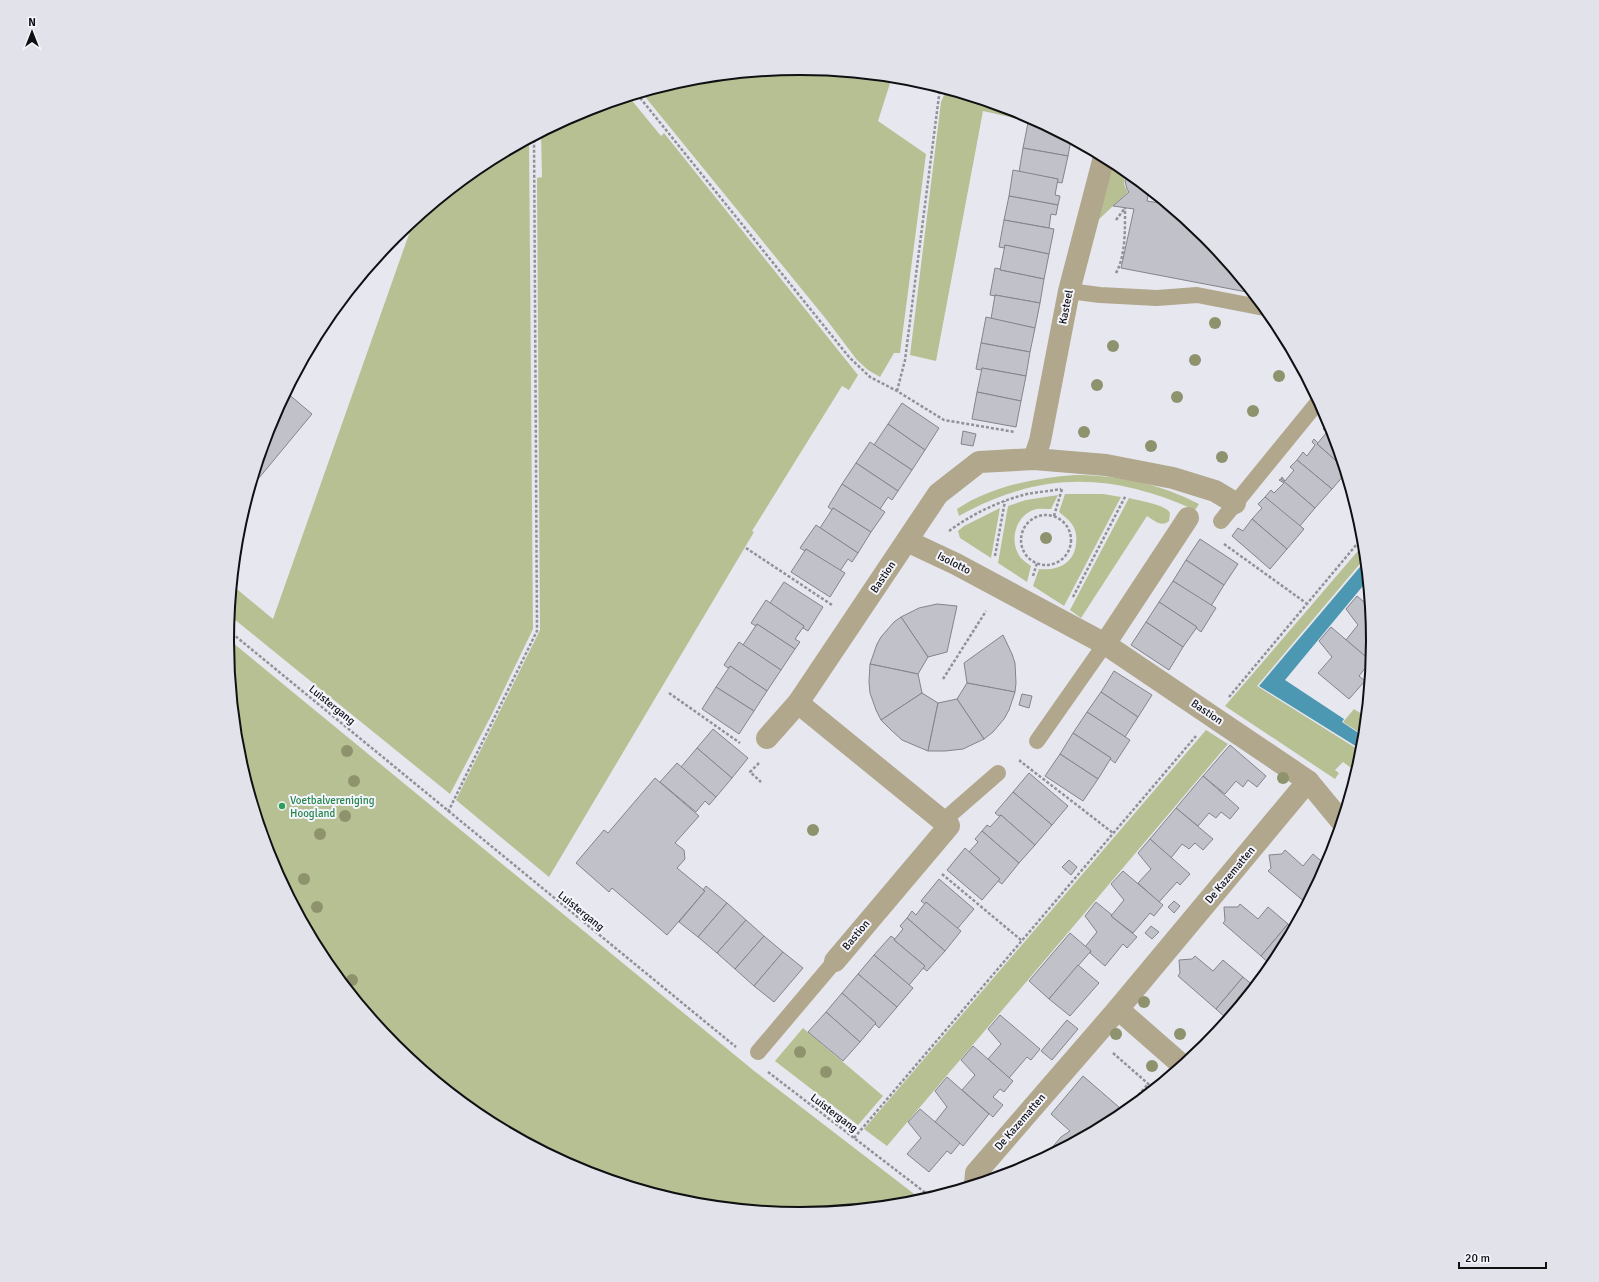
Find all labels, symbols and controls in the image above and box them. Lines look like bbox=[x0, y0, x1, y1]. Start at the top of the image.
north arrow bbox=[12, 12, 52, 52]
text: N bbox=[28, 16, 36, 29]
street label: Kasteel bbox=[1056, 289, 1076, 325]
street label: Isolotto bbox=[935, 549, 973, 577]
street label: Bastion bbox=[868, 559, 898, 595]
street label: Luistergang bbox=[306, 682, 358, 728]
street label: Bastion bbox=[1189, 697, 1225, 727]
place label: Voetbalvereniging Hoogland bbox=[290, 794, 375, 820]
marker: Voetbalvereniging Hoogland bbox=[277, 801, 287, 811]
street label: De Kazematten bbox=[1202, 844, 1258, 906]
street label: Luistergang bbox=[555, 888, 607, 934]
street label: Bastion bbox=[840, 917, 872, 953]
street label: Luistergang bbox=[808, 1091, 860, 1135]
street label: De Kazematten bbox=[992, 1091, 1048, 1153]
scale bar bbox=[1459, 1244, 1546, 1270]
text: 20 m bbox=[1465, 1251, 1490, 1266]

